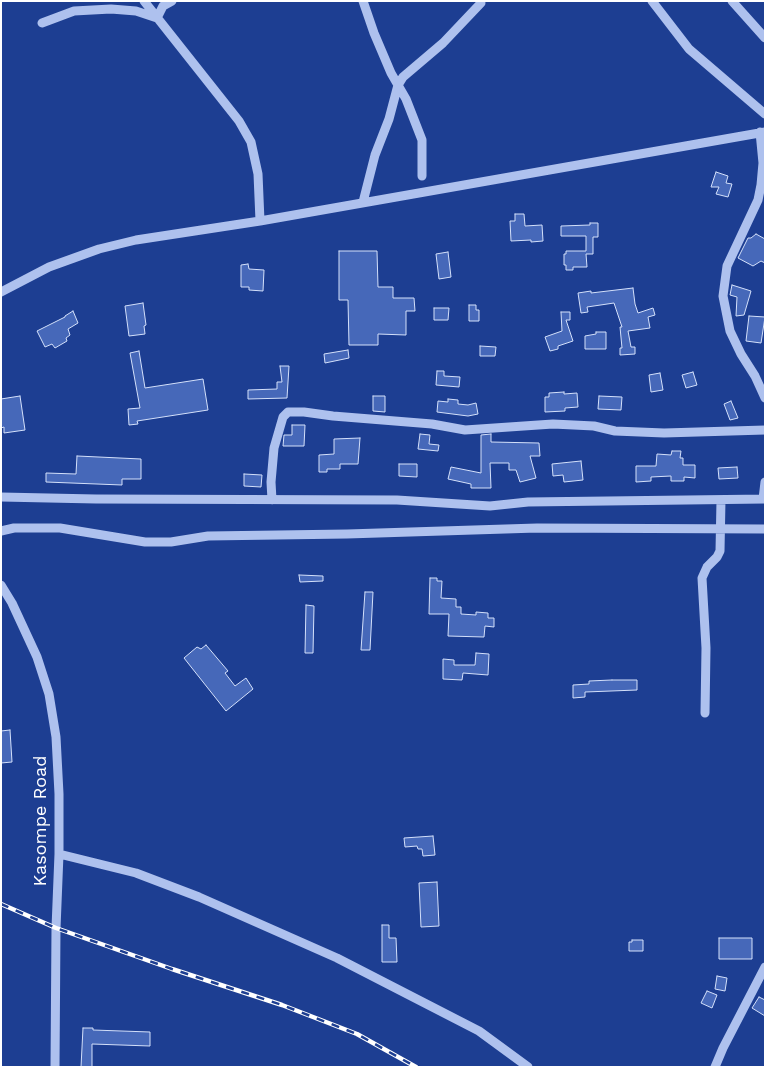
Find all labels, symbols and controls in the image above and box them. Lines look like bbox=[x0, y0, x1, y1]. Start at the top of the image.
street label: Kasompe Road bbox=[30, 756, 52, 886]

